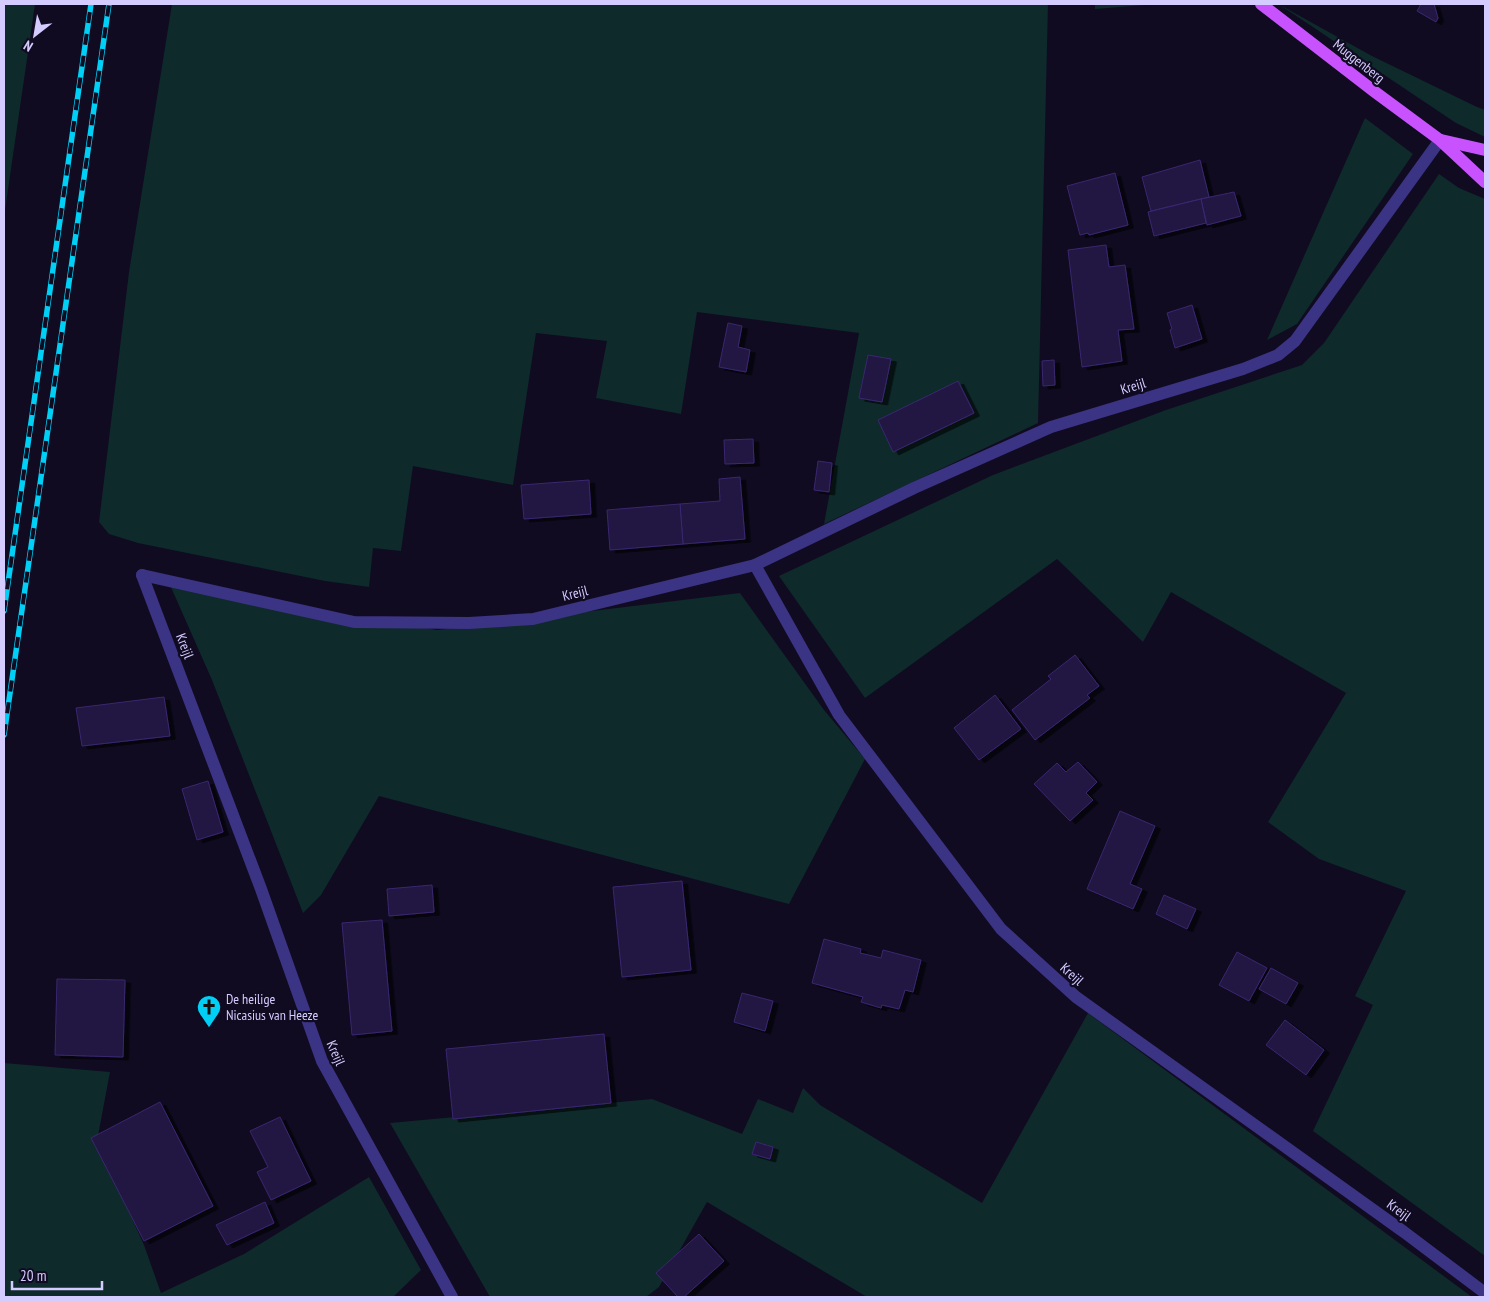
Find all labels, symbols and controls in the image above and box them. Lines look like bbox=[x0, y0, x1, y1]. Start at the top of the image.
north arrow bbox=[10, 10, 60, 60]
street label: Muggenberg bbox=[1330, 35, 1388, 87]
text: N bbox=[20, 36, 36, 56]
street label: Kreijl bbox=[1118, 373, 1149, 398]
street label: Kreijl bbox=[560, 581, 590, 605]
street label: Kreijl bbox=[172, 631, 198, 662]
street label: Kreijl bbox=[1056, 959, 1088, 990]
place label: De heilige Nicasius van Heeze bbox=[226, 990, 318, 1024]
church icon: De heilige Nicasius van Heeze bbox=[196, 994, 222, 1028]
street label: Kreijl bbox=[323, 1038, 350, 1069]
street label: Kreijl bbox=[1383, 1195, 1415, 1225]
scale bar bbox=[12, 1258, 102, 1290]
text: 20 m bbox=[20, 1266, 46, 1285]

